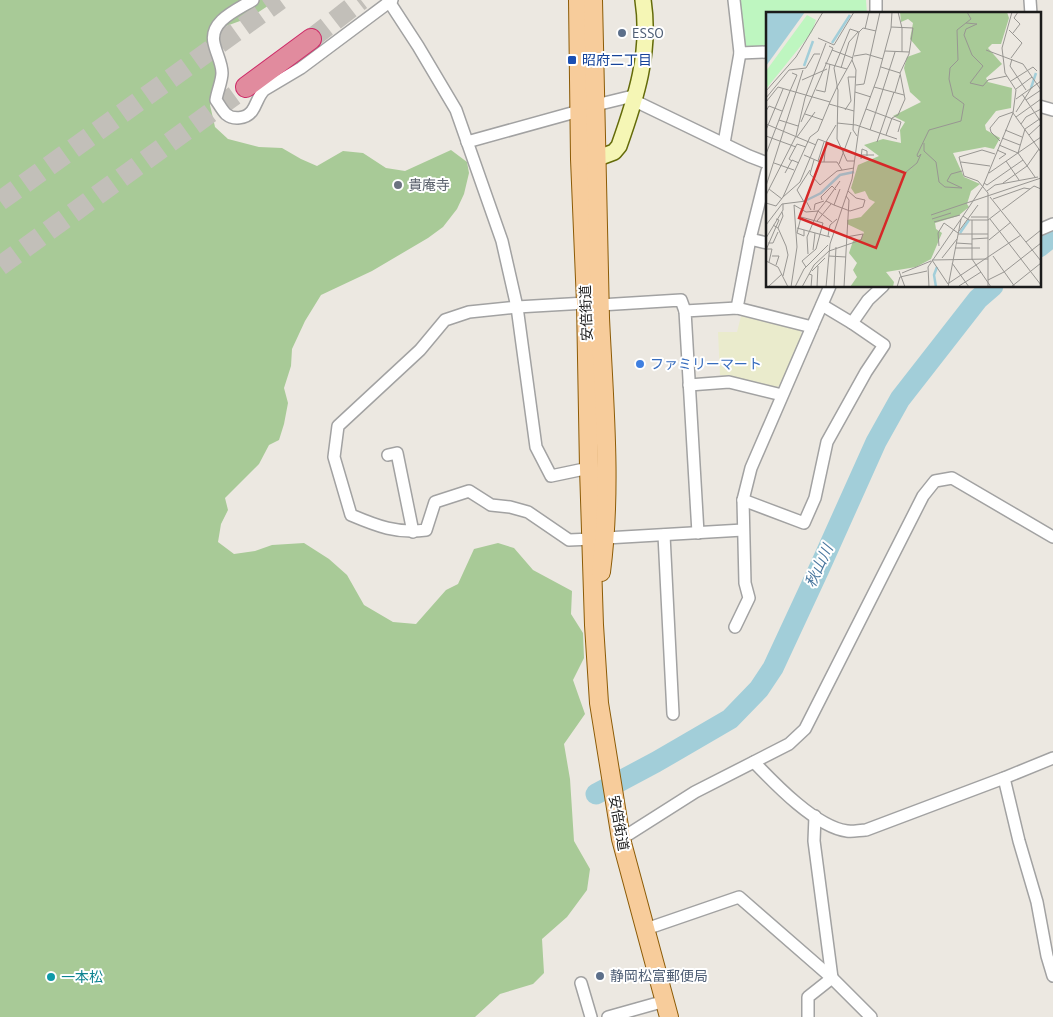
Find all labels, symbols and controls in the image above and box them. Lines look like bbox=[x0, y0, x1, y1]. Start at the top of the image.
inset map bbox=[766, 12, 1040, 288]
place label: ESSO bbox=[632, 24, 664, 42]
marker: ESSO bbox=[616, 27, 628, 39]
place label: 昭府二丁目 bbox=[582, 51, 652, 69]
marker: 昭府二丁目 bbox=[566, 54, 578, 66]
place label: 貴庵寺 bbox=[408, 176, 450, 194]
marker: 貴庵寺 bbox=[392, 179, 404, 191]
street label: 安倍街道 bbox=[576, 285, 596, 341]
place label: ファミリーマート bbox=[650, 355, 762, 373]
marker: ファミリーマート bbox=[634, 358, 646, 370]
water label: 秋山川 bbox=[800, 540, 838, 590]
street label: 安倍街道 bbox=[605, 794, 633, 852]
place label: 静岡松富郵便局 bbox=[610, 967, 708, 985]
place label: 一本松 bbox=[61, 968, 103, 986]
marker: 静岡松富郵便局 bbox=[594, 970, 606, 982]
marker: 一本松 bbox=[45, 971, 57, 983]

